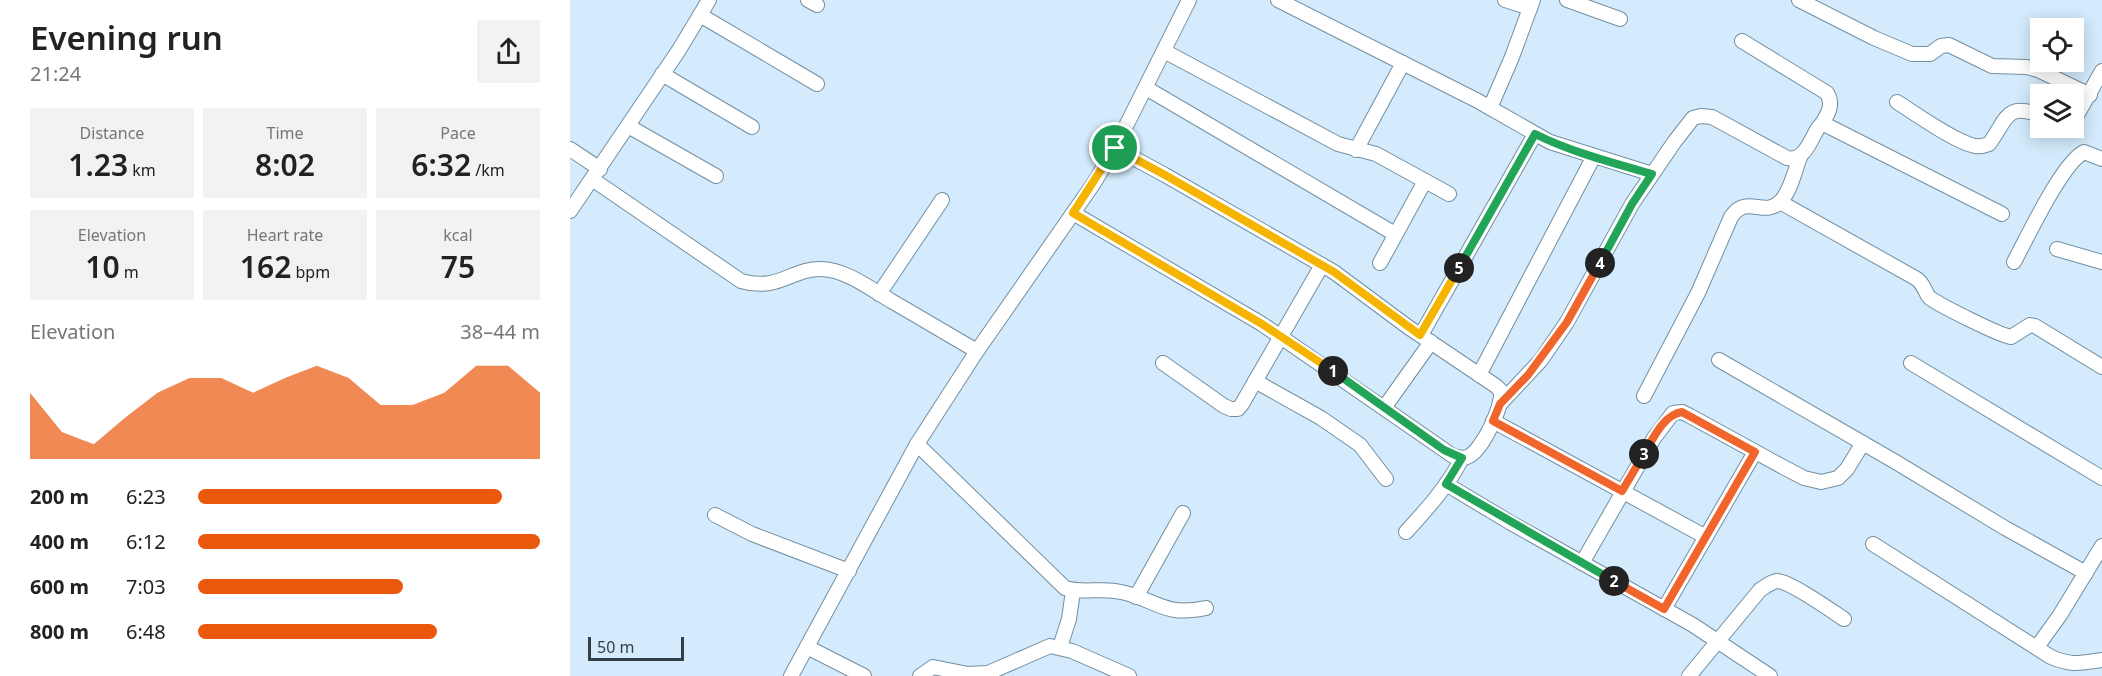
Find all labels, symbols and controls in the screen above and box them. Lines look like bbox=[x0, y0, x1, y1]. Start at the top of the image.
text: Evening run bbox=[30, 15, 223, 60]
map controls bbox=[2030, 18, 2084, 138]
button: locate bbox=[2030, 18, 2084, 72]
button: share bbox=[477, 20, 540, 83]
text: 21:24 bbox=[30, 60, 81, 87]
button: layers bbox=[2030, 84, 2084, 138]
text: Distance bbox=[80, 122, 144, 144]
text: Time bbox=[266, 122, 304, 144]
text: Pace bbox=[440, 122, 476, 144]
pin bbox=[1089, 122, 1140, 173]
icon: arrive bbox=[1098, 131, 1131, 164]
text: 1.23 bbox=[68, 144, 128, 185]
text: 8:02 bbox=[255, 144, 315, 185]
text: 6:32 bbox=[411, 144, 471, 185]
text: km bbox=[128, 159, 156, 181]
text: /km bbox=[471, 159, 505, 181]
text: Elevation bbox=[78, 224, 146, 246]
text: Heart rate bbox=[247, 224, 323, 246]
text: kcal bbox=[443, 224, 473, 246]
text: 10 bbox=[85, 246, 120, 287]
text: 162 bbox=[240, 246, 291, 287]
text: 75 bbox=[441, 246, 475, 287]
pin: 4 bbox=[1585, 248, 1615, 278]
text: 4 bbox=[1595, 252, 1605, 274]
pin: 5 bbox=[1444, 253, 1474, 283]
text: 5 bbox=[1454, 257, 1464, 279]
text: m bbox=[120, 261, 139, 283]
text: bpm bbox=[291, 261, 330, 283]
text: Elevation bbox=[30, 318, 115, 345]
text: 38–44 m bbox=[460, 318, 540, 345]
pin: 1 bbox=[1318, 356, 1348, 386]
text: 1 bbox=[1328, 360, 1338, 382]
pin: 3 bbox=[1629, 439, 1659, 469]
text: 3 bbox=[1639, 443, 1649, 465]
text: 200 m bbox=[30, 483, 89, 510]
text: 6:23 bbox=[126, 483, 166, 510]
text: 400 m bbox=[30, 528, 89, 555]
text: 6:12 bbox=[126, 528, 166, 555]
pin: 2 bbox=[1599, 566, 1629, 596]
text: 2 bbox=[1609, 570, 1619, 592]
text: 600 m bbox=[30, 573, 89, 600]
text: 7:03 bbox=[126, 573, 166, 600]
text: 800 m bbox=[30, 618, 89, 645]
text: 6:48 bbox=[126, 618, 166, 645]
scale bar bbox=[588, 634, 684, 662]
text: 50 m bbox=[597, 636, 634, 658]

